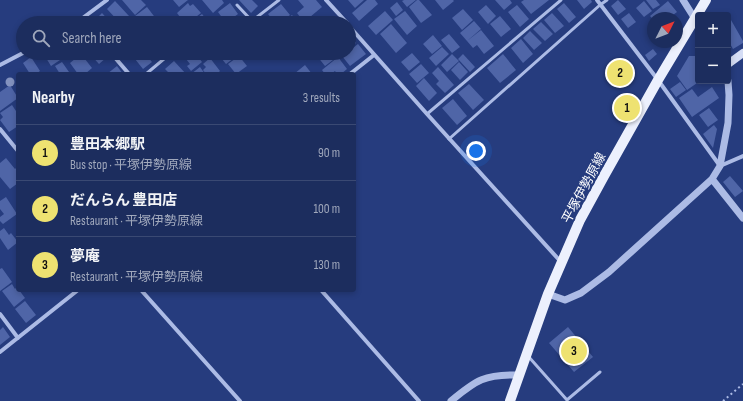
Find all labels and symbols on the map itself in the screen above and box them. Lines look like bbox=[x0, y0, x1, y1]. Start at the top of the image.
north arrow bbox=[647, 12, 683, 48]
pin: 2 bbox=[607, 58, 633, 88]
pin: 1 bbox=[614, 93, 640, 123]
your location bbox=[466, 141, 486, 161]
street label: 平塚伊勢原線 bbox=[559, 150, 609, 226]
pin: 3 bbox=[561, 336, 587, 366]

